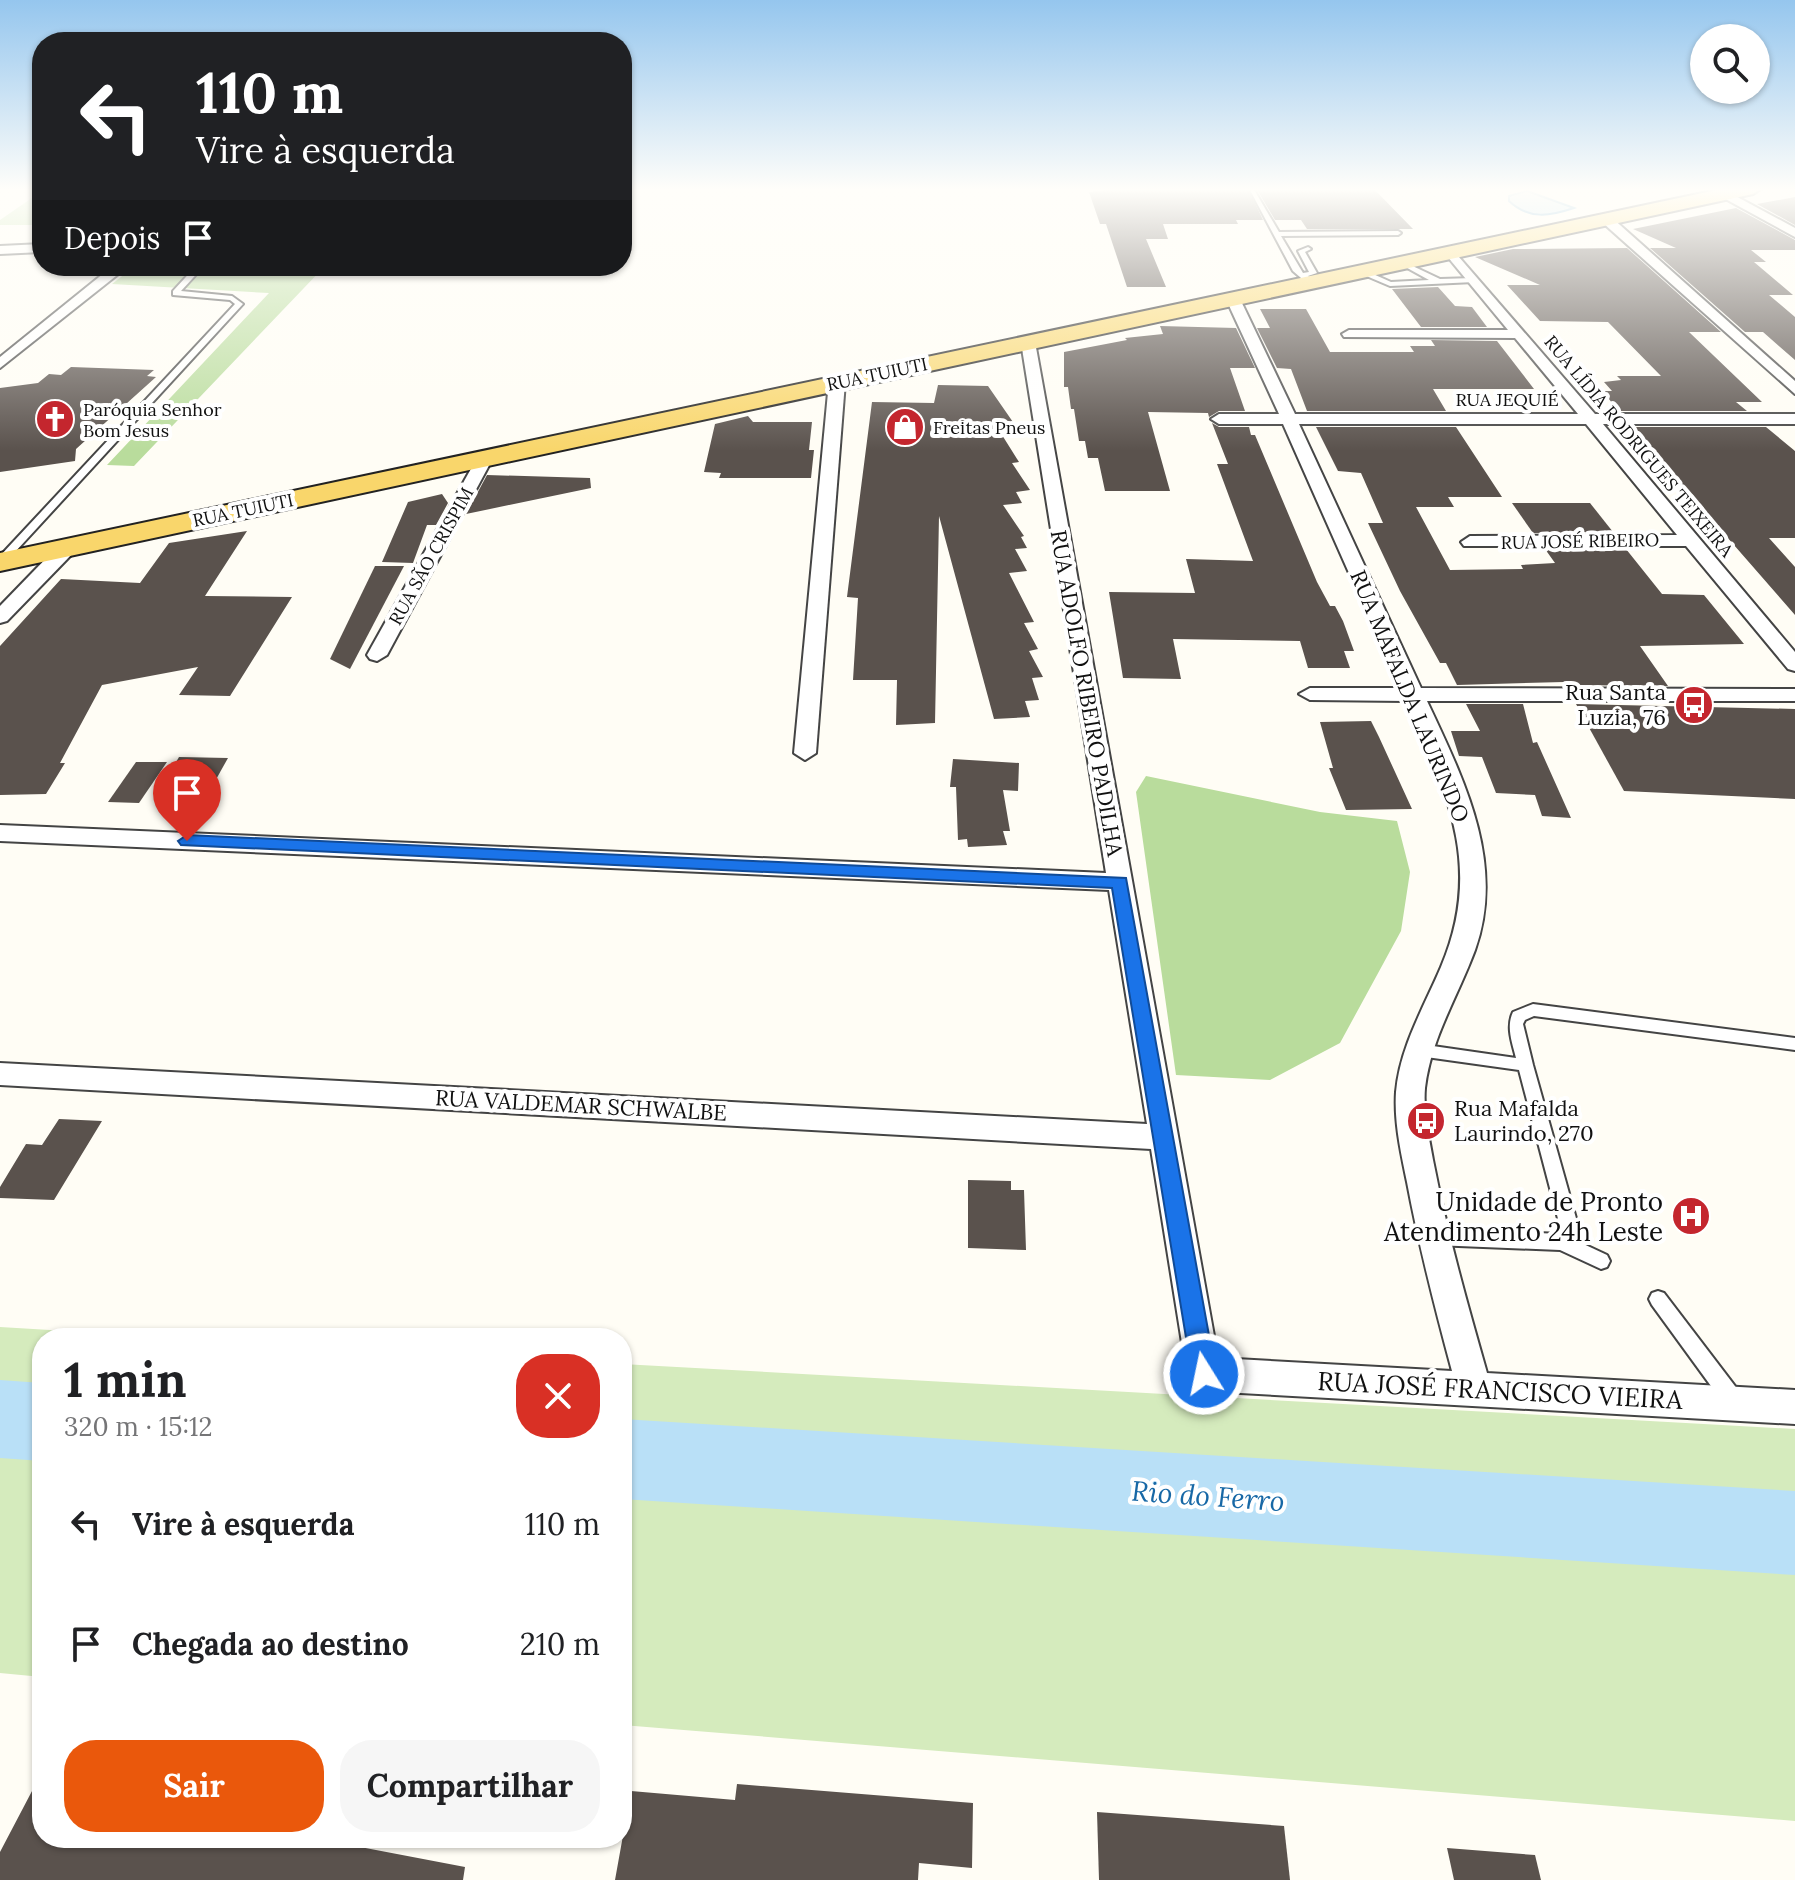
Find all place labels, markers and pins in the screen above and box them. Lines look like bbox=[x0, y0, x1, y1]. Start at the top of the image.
church icon: Paróquia Senhor Bom Jesus bbox=[34, 398, 76, 440]
place label: Paróquia Senhor Bom Jesus bbox=[83, 398, 222, 442]
shop icon: Freitas Pneus bbox=[884, 406, 926, 448]
place label: Freitas Pneus bbox=[933, 416, 1045, 439]
place label: Rua Santa Luzia, 76 bbox=[1565, 678, 1666, 731]
bus stop icon: Rua Santa Luzia, 76 bbox=[1673, 684, 1715, 726]
pin bbox=[153, 759, 221, 841]
place label: Rua Mafalda Laurindo, 270 bbox=[1454, 1094, 1594, 1147]
bus stop icon: Rua Mafalda Laurindo, 270 bbox=[1405, 1100, 1447, 1142]
place label: Unidade de Pronto Atendimento 24h Leste bbox=[1383, 1185, 1663, 1248]
hospital icon: Unidade de Pronto Atendimento 24h Leste bbox=[1670, 1195, 1712, 1237]

